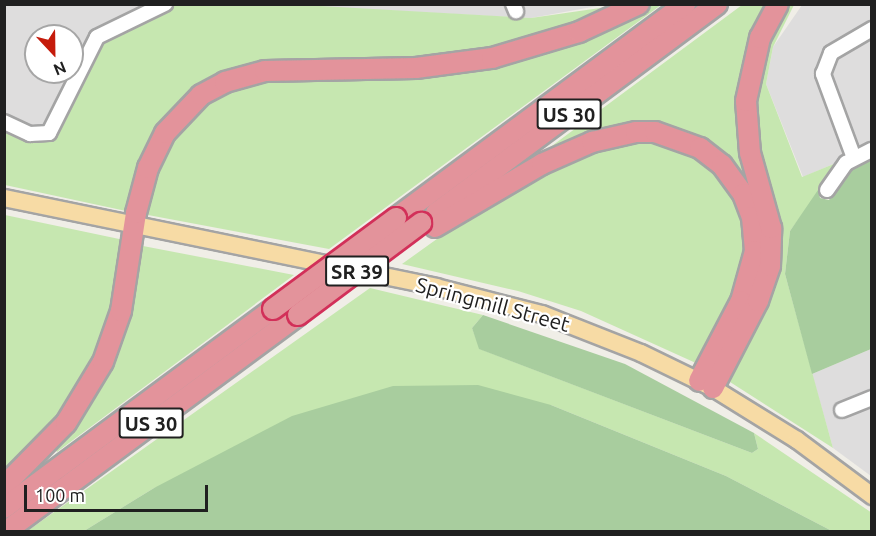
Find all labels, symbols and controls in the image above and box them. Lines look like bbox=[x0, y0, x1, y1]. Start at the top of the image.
north arrow bbox=[24, 24, 84, 84]
text: N bbox=[51, 58, 69, 79]
road number: US 30 bbox=[536, 97, 602, 131]
road number: SR 39 bbox=[324, 254, 390, 288]
street label: Springmill Street bbox=[413, 271, 573, 337]
road number: US 30 bbox=[118, 406, 184, 440]
scale bar bbox=[27, 473, 212, 511]
text: 100 m bbox=[35, 485, 85, 505]

